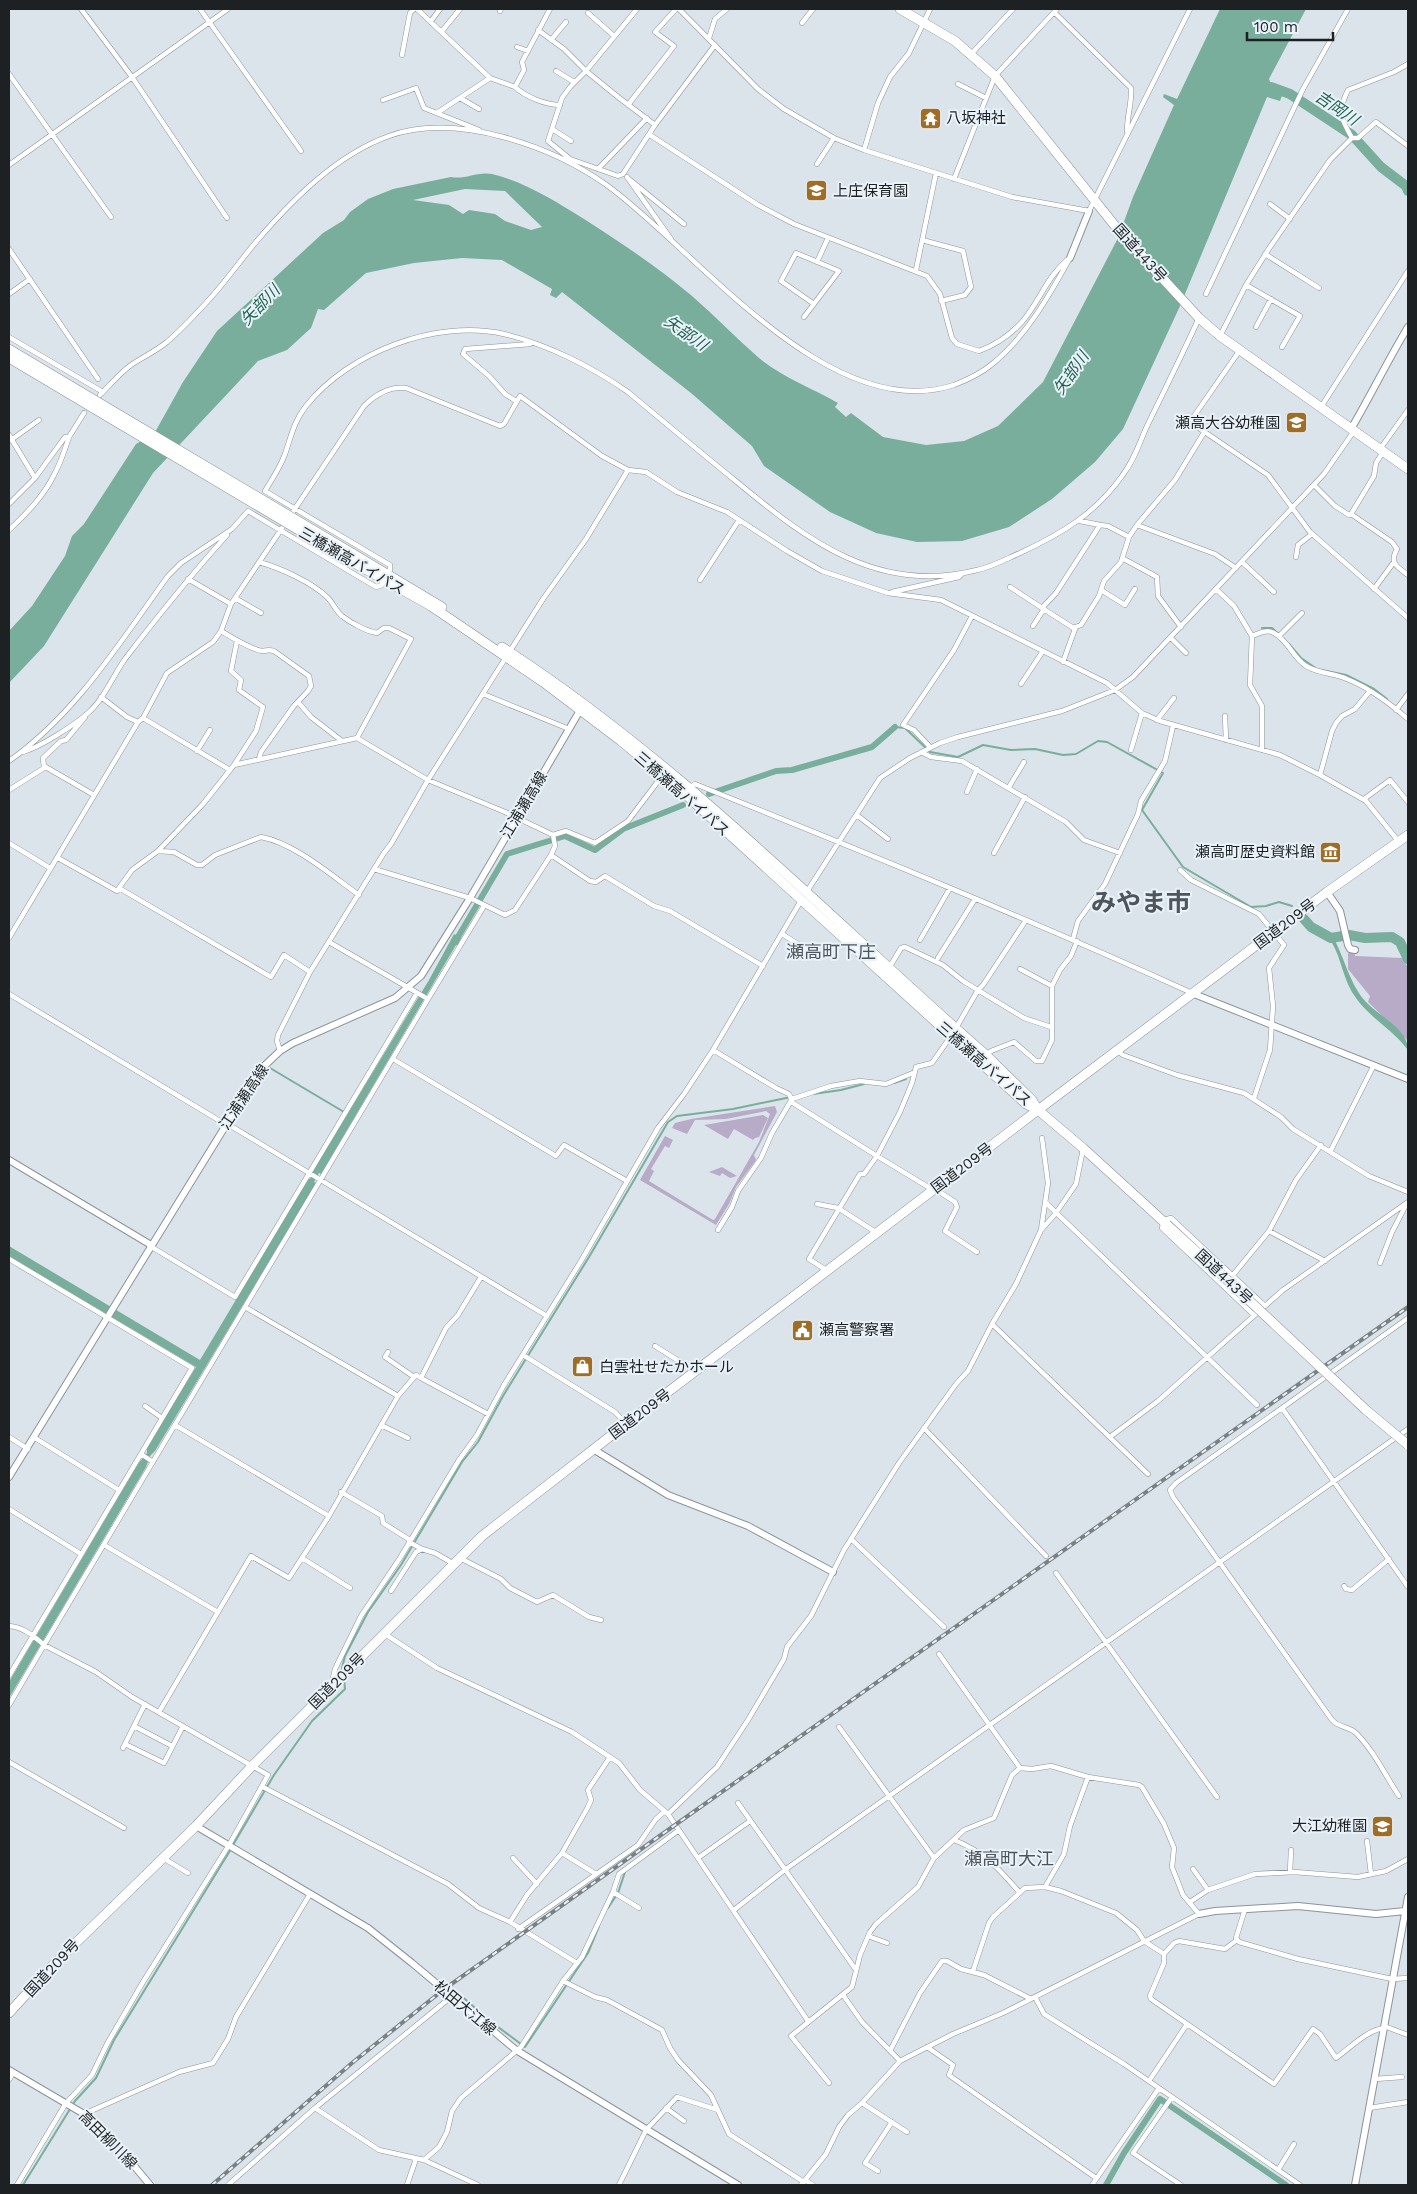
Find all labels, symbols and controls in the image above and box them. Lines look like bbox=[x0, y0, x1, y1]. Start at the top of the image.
scale bar bbox=[1247, 10, 1333, 42]
text: 100 m bbox=[1254, 18, 1298, 36]
water label: 吉岡川 bbox=[1312, 87, 1364, 130]
temple icon: 八坂神社 bbox=[918, 106, 942, 130]
place label: 八坂神社 bbox=[946, 109, 1006, 127]
school or university icon: 上庄保育園 bbox=[805, 179, 829, 203]
place label: 上庄保育園 bbox=[833, 182, 908, 200]
street label: 国道443号 bbox=[1109, 220, 1171, 286]
water label: 矢部川 bbox=[236, 280, 285, 329]
water label: 矢部川 bbox=[661, 311, 713, 356]
water label: 矢部川 bbox=[1049, 346, 1094, 398]
school or university icon: 瀬高大谷幼稚園 bbox=[1284, 411, 1308, 435]
place label: 瀬高大谷幼稚園 bbox=[1175, 414, 1280, 432]
street label: 三橋瀬高バイパス bbox=[296, 523, 408, 599]
street label: 三橋瀬高バイパス bbox=[631, 748, 733, 840]
street label: 江浦瀬高線 bbox=[497, 768, 551, 842]
museum icon: 瀬高町歴史資料館 bbox=[1319, 840, 1343, 864]
place label: 瀬高町歴史資料館 bbox=[1195, 843, 1315, 861]
district label: みやま市 bbox=[1091, 888, 1191, 917]
street label: 国道209号 bbox=[1251, 895, 1319, 953]
district label: 瀬高町下庄 bbox=[786, 941, 876, 962]
street label: 三橋瀬高バイパス bbox=[933, 1018, 1035, 1110]
street label: 江浦瀬高線 bbox=[216, 1061, 272, 1133]
street label: 国道209号 bbox=[928, 1139, 996, 1197]
street label: 国道443号 bbox=[1192, 1246, 1256, 1308]
public building icon: 瀬高警察署 bbox=[791, 1318, 815, 1342]
place label: 瀬高警察署 bbox=[819, 1321, 894, 1339]
shop icon: 白雲社せたかホール bbox=[571, 1355, 595, 1379]
place label: 白雲社せたかホール bbox=[599, 1358, 734, 1376]
street label: 国道209号 bbox=[606, 1385, 674, 1443]
street label: 国道209号 bbox=[305, 1649, 369, 1713]
school or university icon: 大江幼稚園 bbox=[1371, 1814, 1395, 1838]
place label: 大江幼稚園 bbox=[1292, 1817, 1367, 1835]
district label: 瀬高町大江 bbox=[964, 1848, 1054, 1869]
street label: 国道209号 bbox=[21, 1935, 83, 2001]
street label: 松田大江線 bbox=[430, 1977, 500, 2039]
street label: 高田柳川線 bbox=[75, 2107, 141, 2173]

